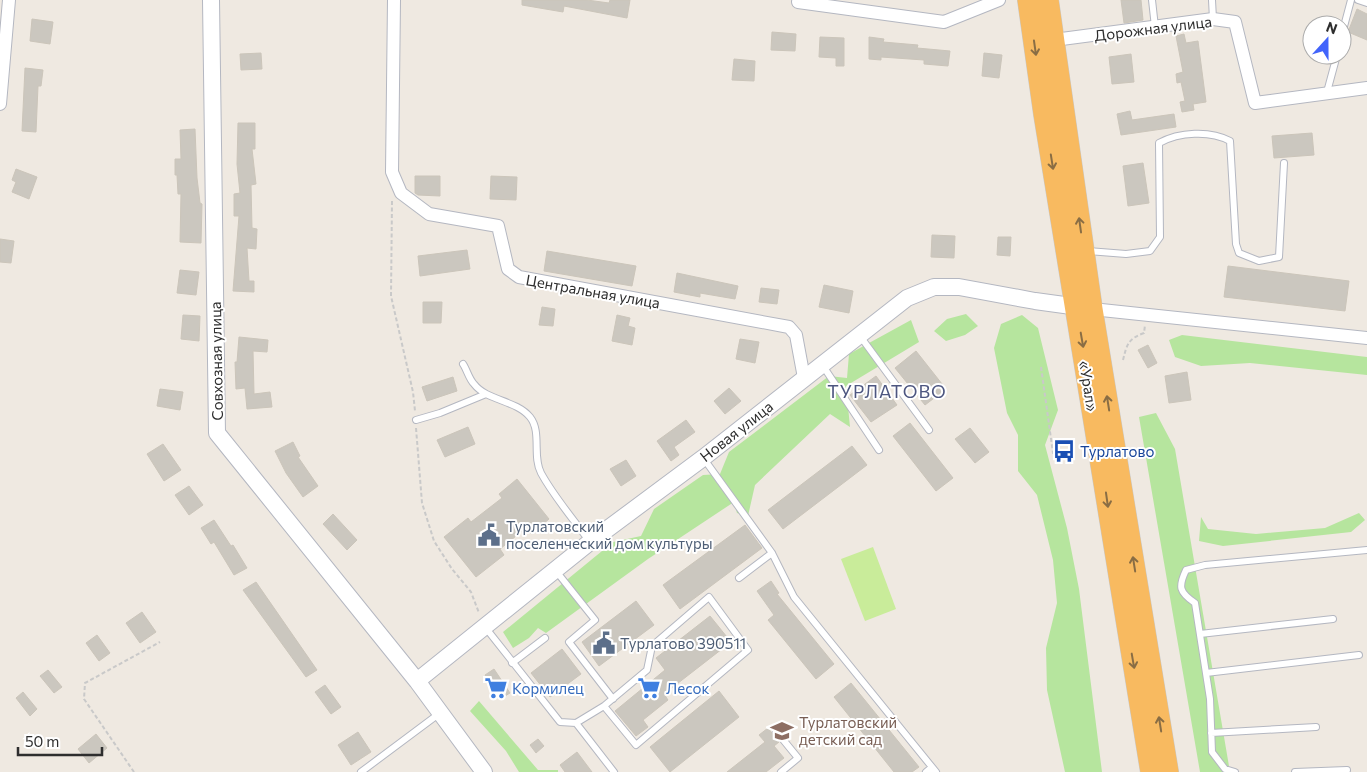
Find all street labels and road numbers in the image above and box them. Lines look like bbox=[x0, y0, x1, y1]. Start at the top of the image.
street label: Дорожная улица bbox=[1093, 12, 1213, 44]
street label: Центральная улица bbox=[524, 270, 662, 312]
street label: Совхозная улица bbox=[206, 301, 226, 421]
street label: «Урал» bbox=[1076, 359, 1102, 413]
street label: Новая улица bbox=[696, 397, 776, 465]

